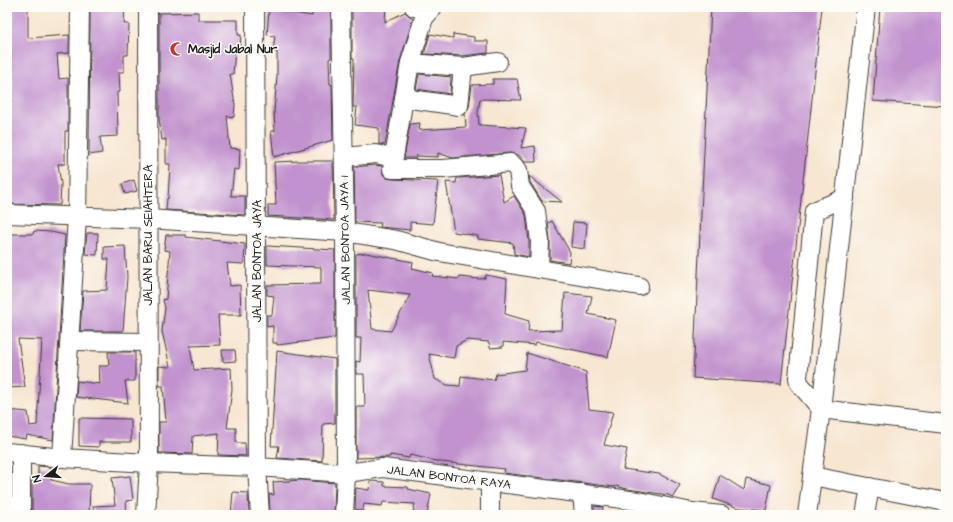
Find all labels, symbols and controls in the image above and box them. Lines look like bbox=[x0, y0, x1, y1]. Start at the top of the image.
mosque icon: Masjid Jabal Nur bbox=[169, 41, 185, 57]
place label: Masjid Jabal Nur bbox=[188, 41, 278, 59]
street label: JALAN BARU SEIAHTERA bbox=[140, 164, 157, 306]
street label: JALAN BONTOA JAYA 1 bbox=[336, 175, 355, 305]
street label: JALAN BONTOA JAYA bbox=[249, 199, 266, 322]
north arrow bbox=[26, 456, 66, 496]
street label: JALAN BONTOA RAYA bbox=[386, 461, 512, 494]
text: N bbox=[29, 473, 45, 484]

